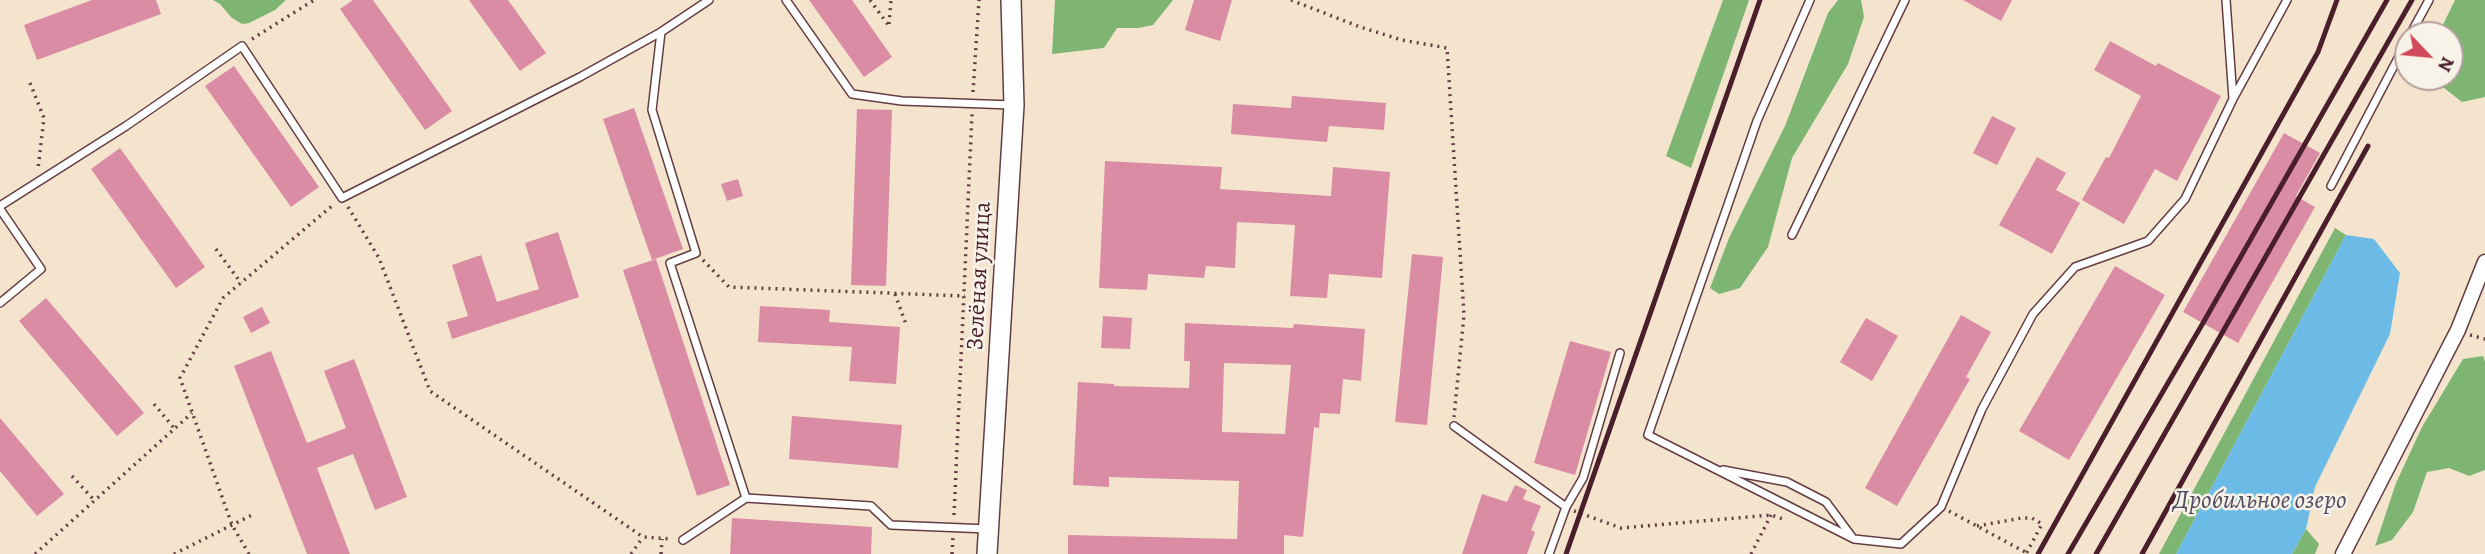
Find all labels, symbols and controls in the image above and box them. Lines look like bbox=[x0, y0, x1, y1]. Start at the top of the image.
north arrow bbox=[2394, 21, 2464, 91]
text: N bbox=[2431, 52, 2461, 76]
street label: Зелёная улица bbox=[962, 201, 998, 351]
water label: Дробильное озеро bbox=[2173, 486, 2347, 518]

